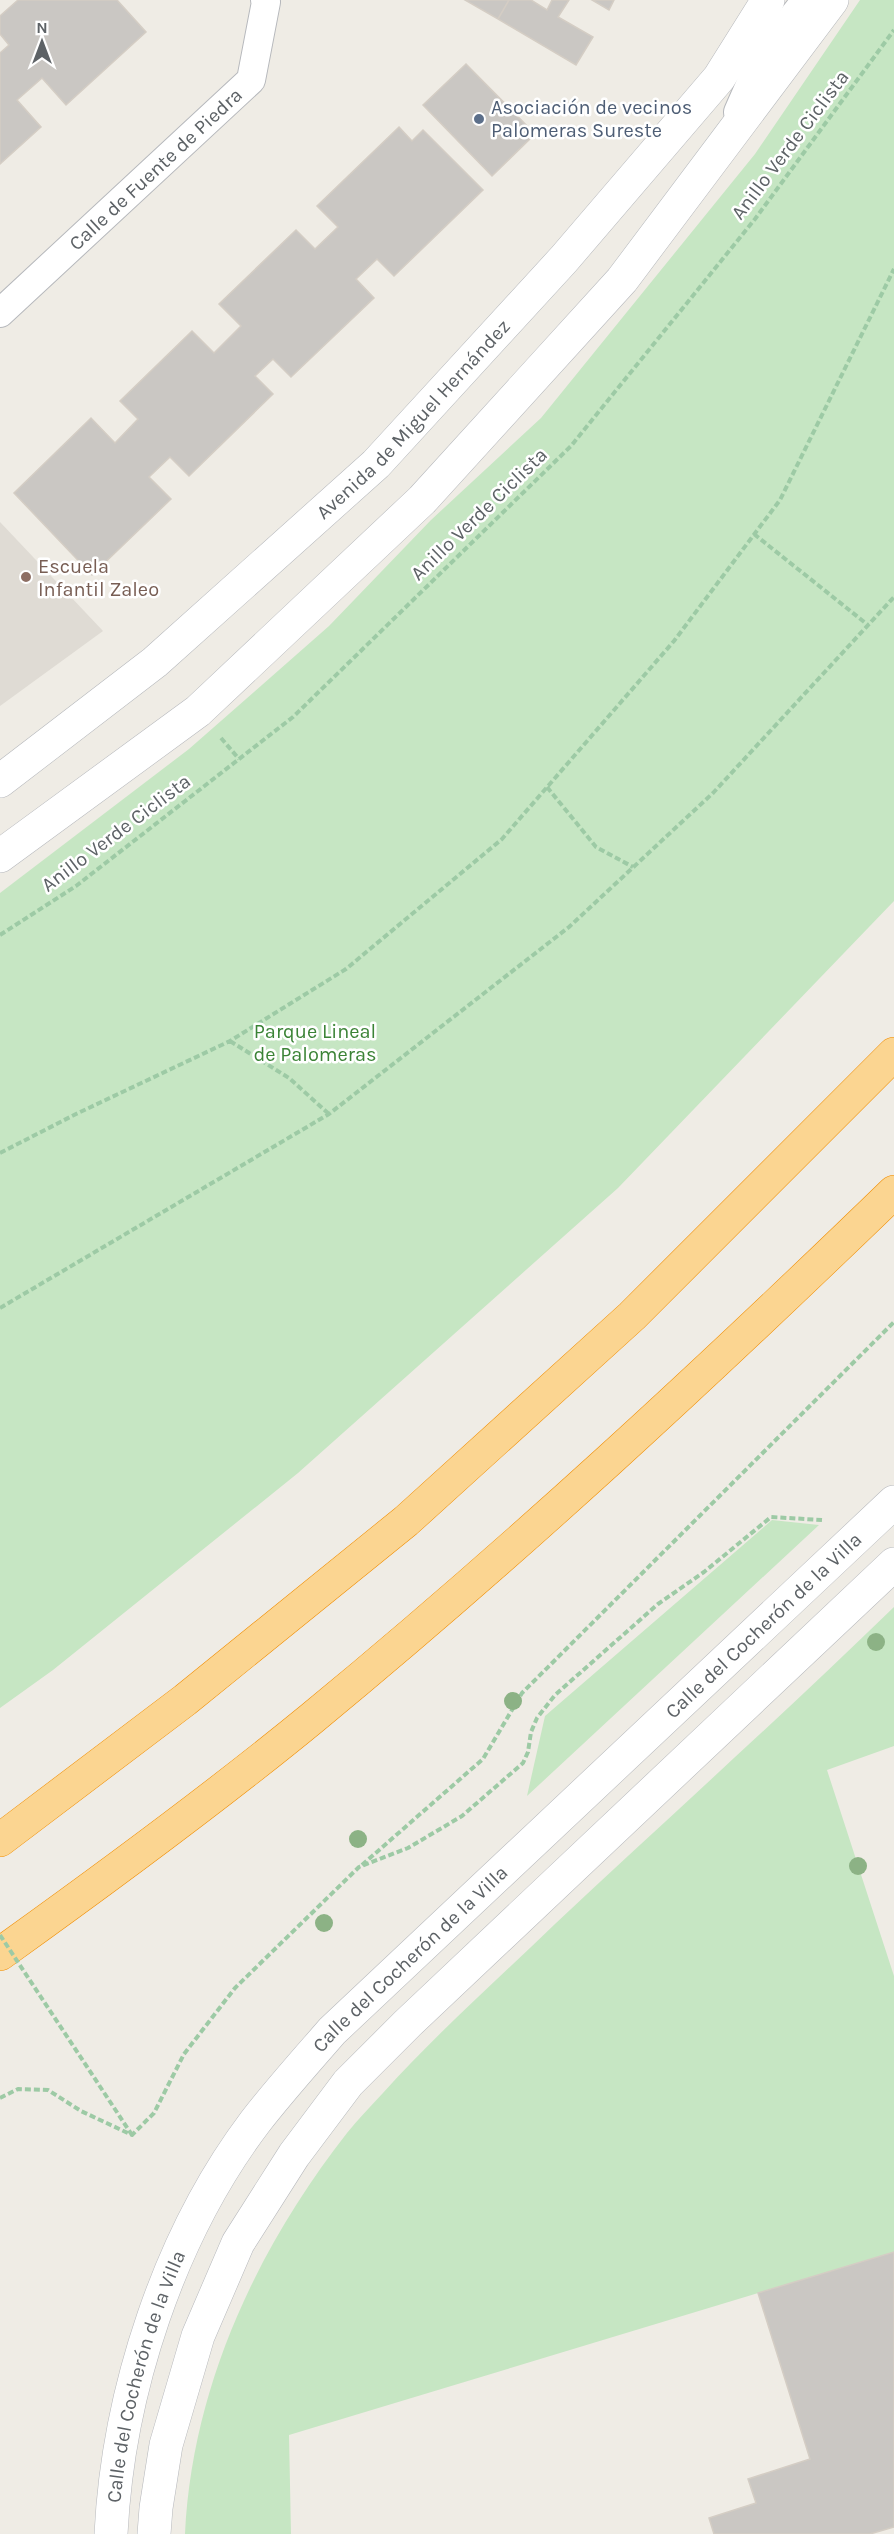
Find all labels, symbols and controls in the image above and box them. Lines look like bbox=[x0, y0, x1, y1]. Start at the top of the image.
north arrow bbox=[12, 12, 72, 72]
text: N bbox=[36, 18, 48, 37]
street label: Anillo Verde Ciclista bbox=[726, 66, 854, 224]
street label: Calle de Fuente de Piedra bbox=[64, 83, 247, 255]
place label: Asociación de vecinos Palomeras Sureste bbox=[491, 96, 692, 142]
marker: Asociación de vecinos Palomeras Sureste bbox=[472, 112, 486, 126]
street label: Avenida de Miguel Hernández bbox=[311, 315, 514, 524]
street label: Anillo Verde Ciclista bbox=[406, 443, 552, 585]
place label: Escuela Infantil Zaleo bbox=[38, 555, 159, 601]
marker: Escuela Infantil Zaleo bbox=[19, 570, 33, 584]
street label: Anillo Verde Ciclista bbox=[37, 769, 195, 897]
park label: Parque Lineal de Palomeras bbox=[253, 1020, 377, 1066]
street label: Calle del Cocherón de la Villa bbox=[660, 1527, 866, 1723]
street label: Calle del Cocherón de la Villa bbox=[308, 1860, 512, 2057]
street label: Calle del Cocherón de la Villa bbox=[102, 2247, 190, 2504]

